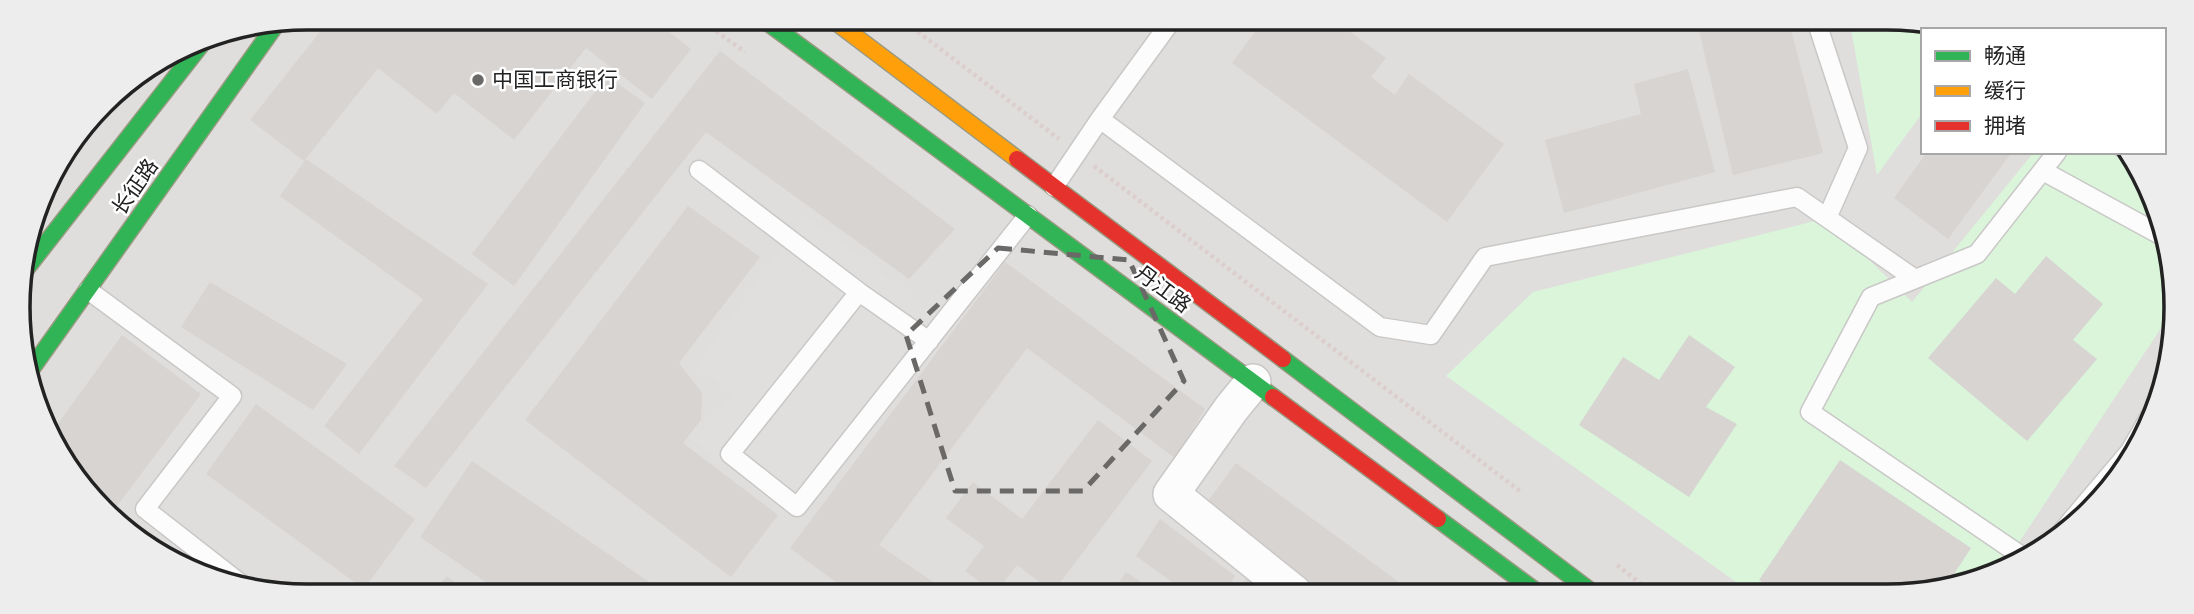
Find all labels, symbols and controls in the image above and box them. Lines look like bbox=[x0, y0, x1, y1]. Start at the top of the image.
legend bbox=[1921, 28, 2166, 154]
text: 畅通 bbox=[1984, 44, 2026, 69]
place label: 中国工商银行 bbox=[492, 68, 618, 93]
marker: 中国工商银行 bbox=[470, 72, 486, 88]
text: 缓行 bbox=[1984, 79, 2026, 104]
text: 拥堵 bbox=[1984, 114, 2026, 139]
street label: 长征路 bbox=[107, 154, 164, 220]
street label: 丹江路 bbox=[1130, 260, 1195, 318]

